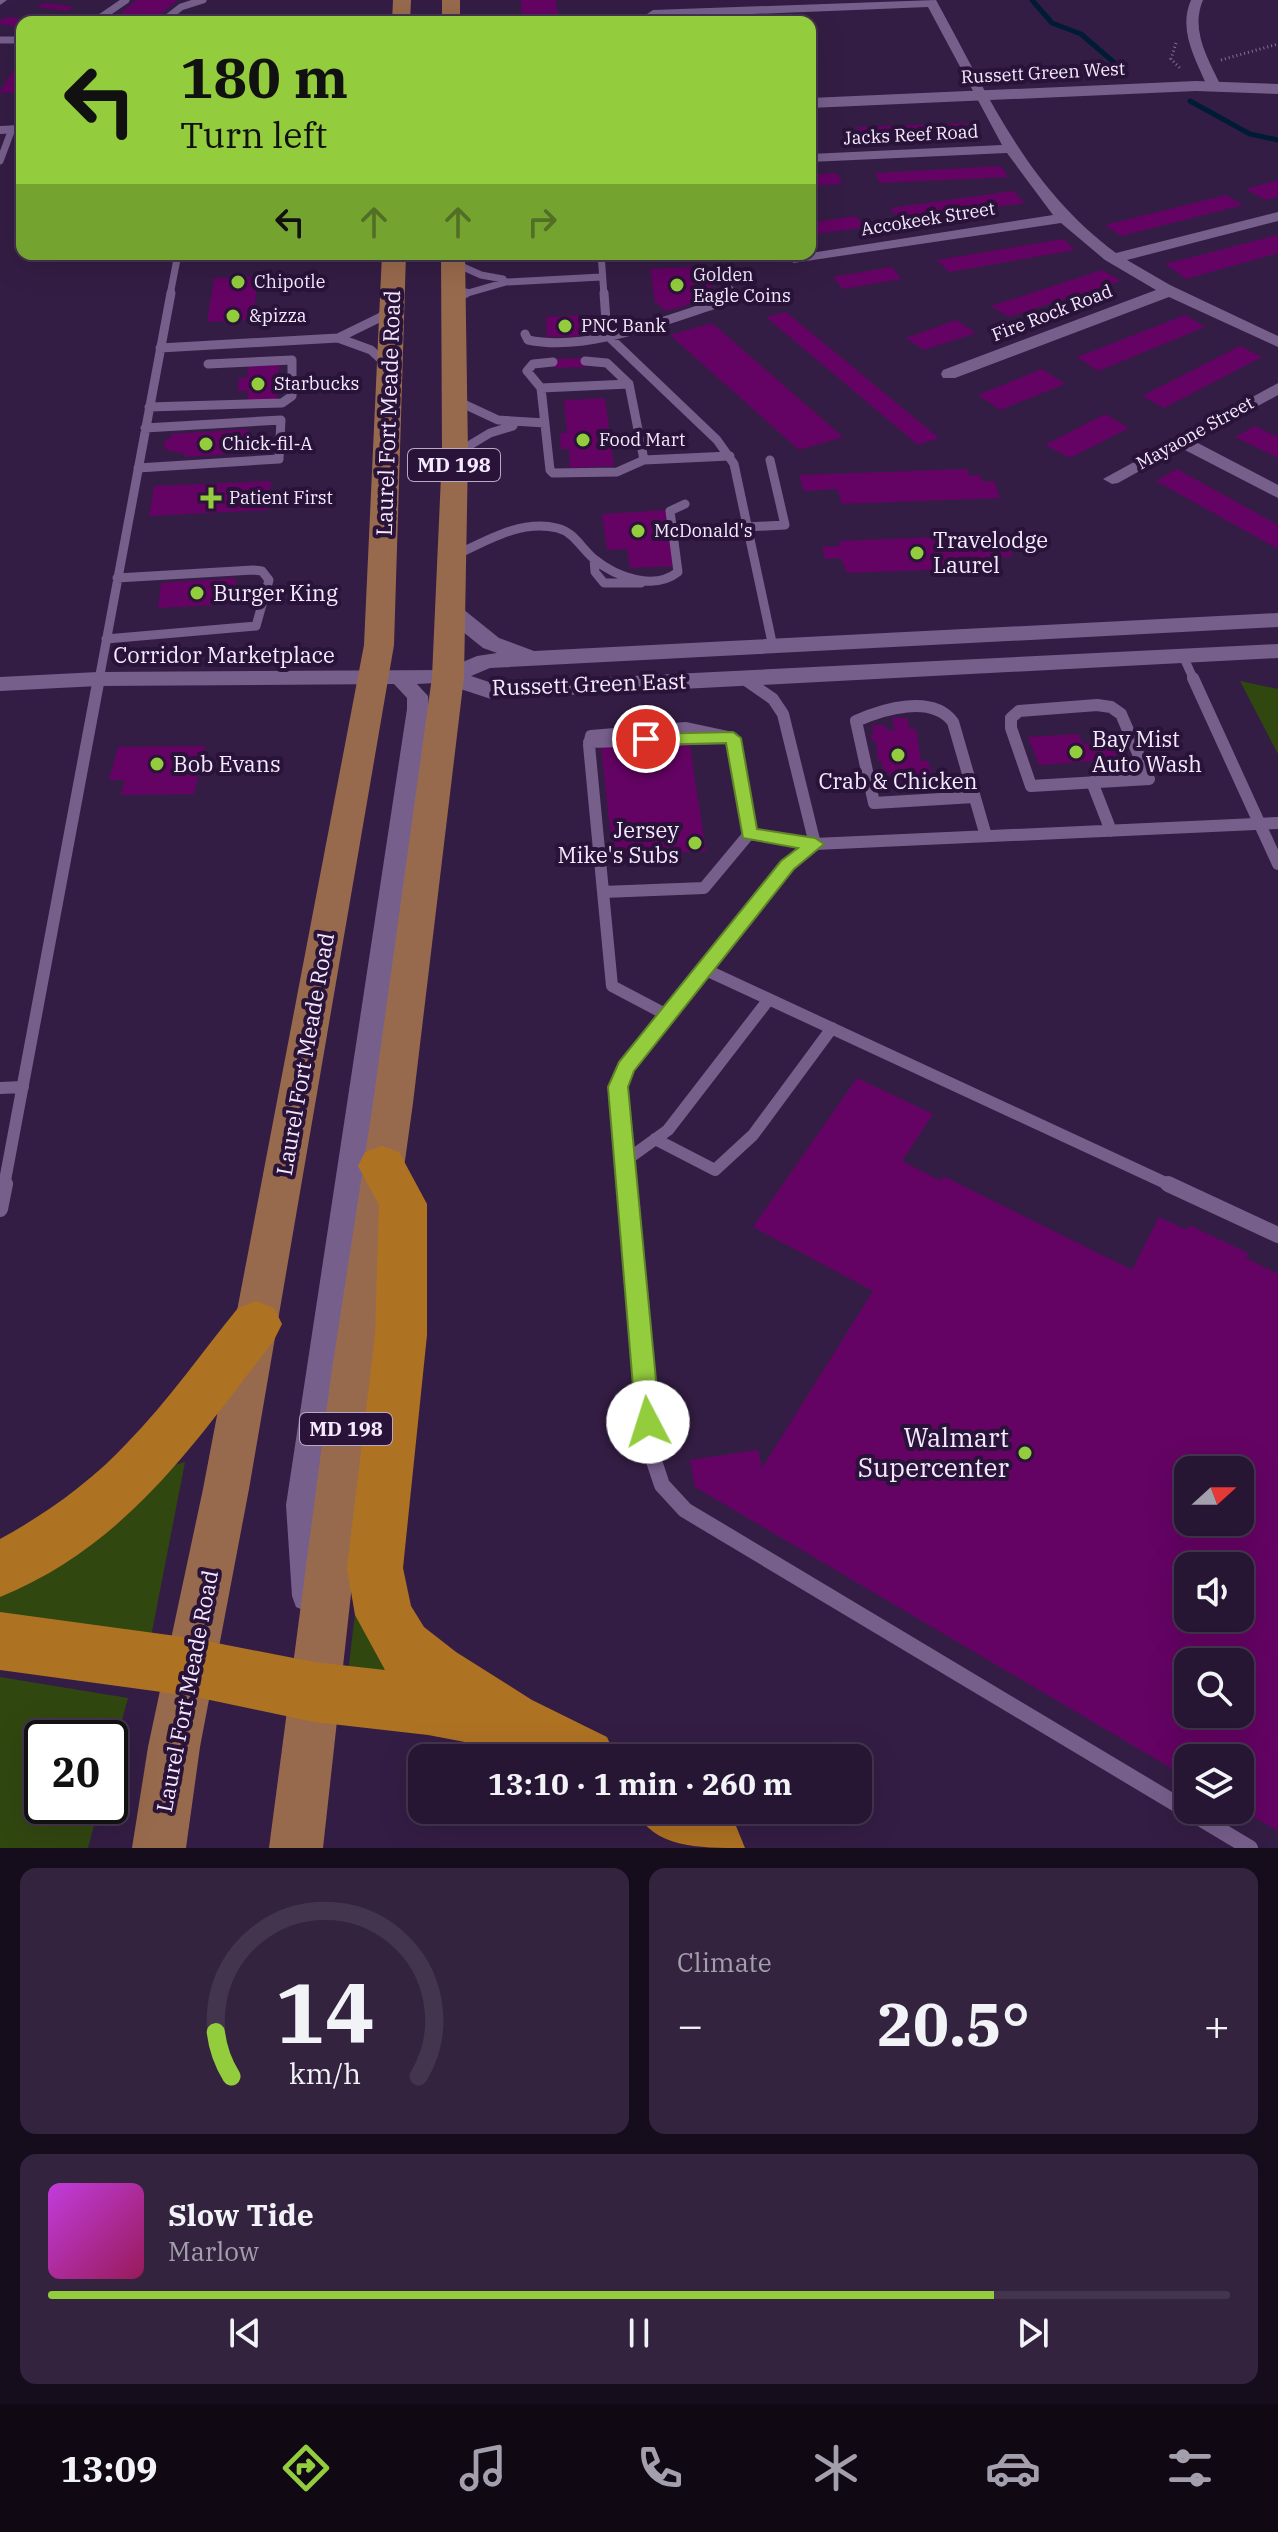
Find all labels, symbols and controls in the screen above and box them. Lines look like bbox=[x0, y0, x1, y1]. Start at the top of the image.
text: 180 m bbox=[180, 41, 348, 113]
icon: left bbox=[48, 48, 152, 152]
street label: Russett Green West bbox=[960, 57, 1126, 88]
text: Turn left bbox=[180, 111, 327, 158]
street label: Jacks Reef Road bbox=[843, 119, 979, 150]
street label: Accokeek Street bbox=[859, 197, 997, 240]
icon: left bbox=[268, 200, 312, 244]
icon: ahead bbox=[352, 200, 396, 244]
icon: ahead bbox=[436, 200, 480, 244]
icon: right bbox=[520, 200, 564, 244]
place label: Golden Eagle Coins bbox=[693, 263, 791, 307]
place label: Chipotle bbox=[254, 270, 325, 293]
marker: Chipotle bbox=[229, 273, 247, 291]
marker: Golden Eagle Coins bbox=[668, 276, 686, 294]
street label: Fire Rock Road bbox=[988, 279, 1115, 346]
street label: Laurel Fort Meade Road bbox=[369, 290, 406, 536]
place label: &pizza bbox=[249, 304, 307, 327]
marker: &pizza bbox=[224, 307, 242, 325]
place label: PNC Bank bbox=[581, 314, 667, 337]
marker: PNC Bank bbox=[556, 317, 574, 335]
place label: Starbucks bbox=[274, 372, 359, 395]
marker: Starbucks bbox=[249, 375, 267, 393]
street label: Mayaone Street bbox=[1132, 391, 1257, 474]
place label: Food Mart bbox=[599, 428, 685, 451]
marker: Food Mart bbox=[574, 431, 592, 449]
place label: Chick-fil-A bbox=[222, 432, 313, 455]
marker: Chick-fil-A bbox=[197, 435, 215, 453]
road number: MD 198 bbox=[408, 449, 500, 481]
place label: Patient First bbox=[229, 486, 333, 509]
marker: Patient First bbox=[200, 487, 222, 509]
place label: McDonald's bbox=[654, 519, 753, 542]
marker: McDonald's bbox=[629, 522, 647, 540]
place label: Travelodge Laurel bbox=[933, 525, 1048, 579]
marker: Travelodge Laurel bbox=[908, 544, 926, 562]
place label: Burger King bbox=[213, 578, 338, 607]
marker: Burger King bbox=[188, 584, 206, 602]
street label: Corridor Marketplace bbox=[113, 640, 335, 669]
street label: Russett Green East bbox=[491, 666, 687, 701]
pin bbox=[612, 705, 680, 773]
icon: arrive bbox=[624, 717, 668, 761]
place label: Bay Mist Auto Wash bbox=[1092, 724, 1202, 778]
marker: Bay Mist Auto Wash bbox=[1067, 743, 1085, 761]
marker: Crab & Chicken bbox=[889, 746, 907, 764]
place label: Bob Evans bbox=[173, 749, 281, 778]
marker: Bob Evans bbox=[148, 755, 166, 773]
place label: Crab & Chicken bbox=[818, 766, 978, 795]
place label: Jersey Mike's Subs bbox=[557, 815, 679, 869]
marker: Jersey Mike's Subs bbox=[686, 834, 704, 852]
street label: Laurel Fort Meade Road bbox=[269, 930, 340, 1178]
position arrow bbox=[606, 1380, 690, 1464]
road number: MD 198 bbox=[300, 1413, 392, 1445]
place label: Walmart Supercenter bbox=[858, 1420, 1009, 1484]
marker: Walmart Supercenter bbox=[1016, 1444, 1034, 1462]
north arrow bbox=[1174, 1456, 1254, 1536]
map controls bbox=[1174, 1456, 1254, 1824]
button: sound bbox=[1174, 1552, 1254, 1632]
street label: Laurel Fort Meade Road bbox=[149, 1567, 224, 1814]
button: search bbox=[1174, 1648, 1254, 1728]
speed limit sign: 20 bbox=[24, 1720, 128, 1824]
button: layers bbox=[1174, 1744, 1254, 1824]
text: 13:10 · 1 min · 260 m bbox=[488, 1764, 792, 1803]
text: Climate bbox=[677, 1945, 772, 1979]
text: 14 bbox=[275, 1958, 374, 2066]
text: 20.5° bbox=[877, 1984, 1030, 2063]
text: − bbox=[677, 1996, 703, 2053]
text: + bbox=[1204, 1996, 1230, 2053]
text: km/h bbox=[288, 2055, 361, 2092]
text: Slow Tide bbox=[168, 2195, 314, 2234]
text: Marlow bbox=[168, 2234, 259, 2268]
icon: previous bbox=[223, 2311, 267, 2355]
icon: pause bbox=[617, 2311, 661, 2355]
icon: next bbox=[1011, 2311, 1055, 2355]
icon: directions bbox=[278, 2440, 334, 2496]
icon: music bbox=[455, 2440, 511, 2496]
icon: phone bbox=[632, 2440, 688, 2496]
icon: climate bbox=[808, 2440, 864, 2496]
icon: car bbox=[985, 2440, 1041, 2496]
icon: filters bbox=[1162, 2440, 1218, 2496]
text: 13:09 bbox=[60, 2445, 158, 2492]

